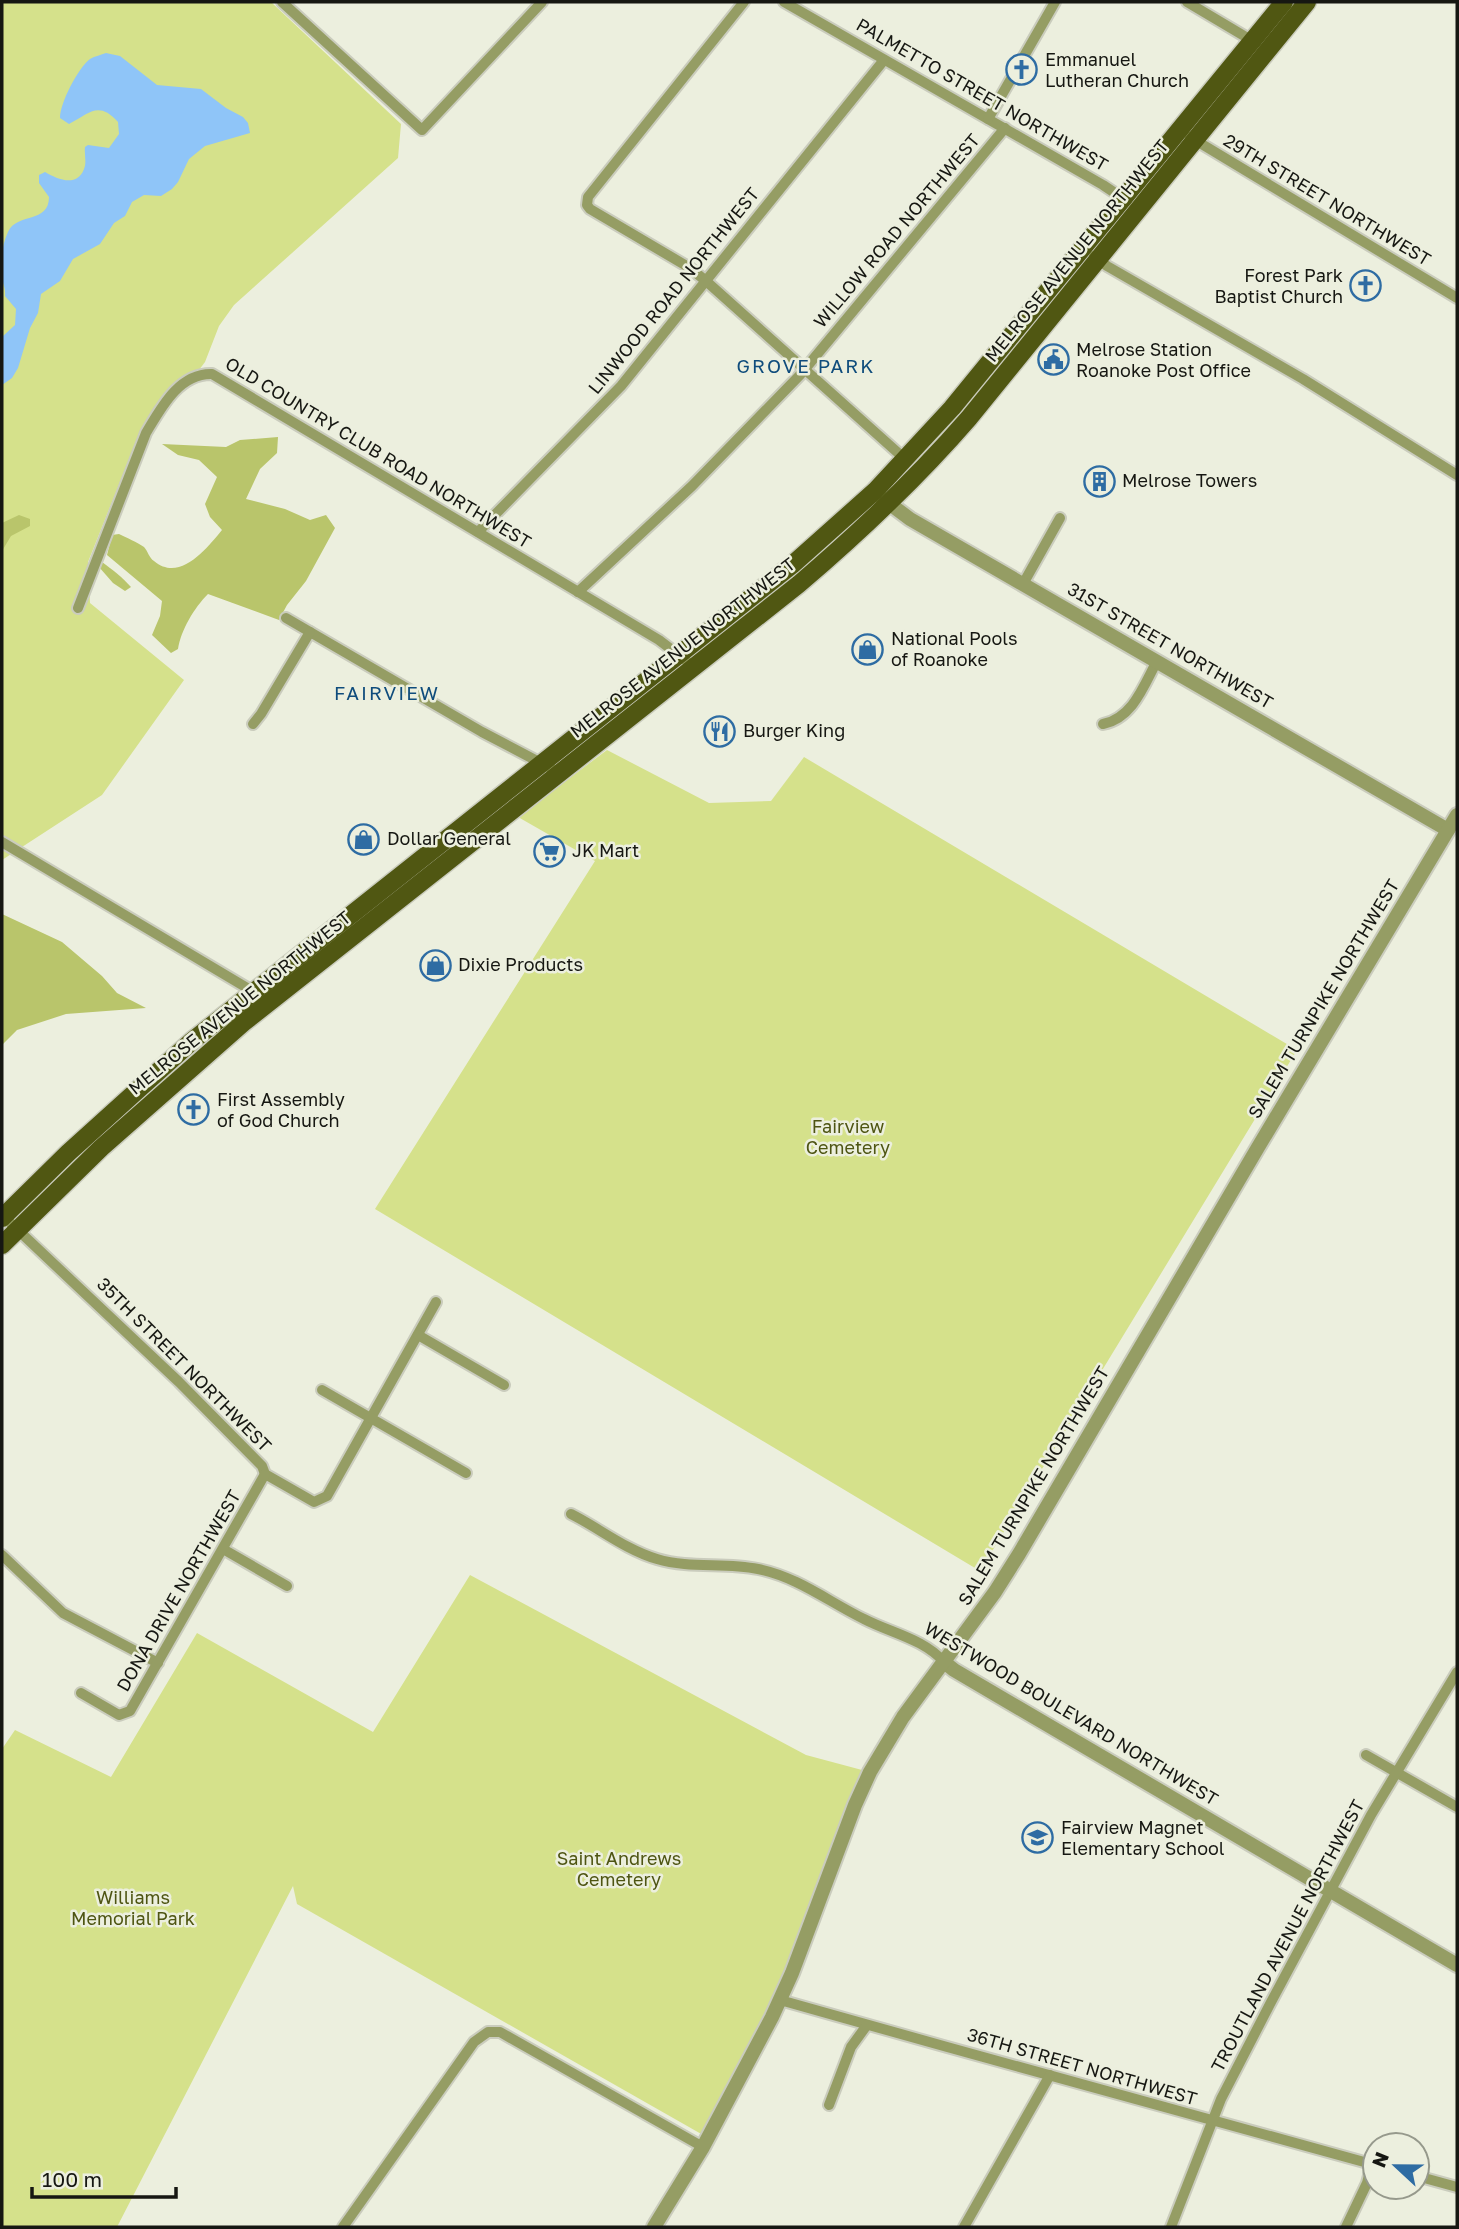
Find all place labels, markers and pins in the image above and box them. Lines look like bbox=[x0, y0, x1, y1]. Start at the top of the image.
place label: Emmanuel Lutheran Church bbox=[1045, 48, 1189, 91]
church icon: Emmanuel Lutheran Church bbox=[1005, 53, 1039, 87]
place label: Forest Park Baptist Church bbox=[1215, 264, 1343, 307]
church icon: Forest Park Baptist Church bbox=[1349, 269, 1383, 303]
place label: Melrose Station Roanoke Post Office bbox=[1076, 338, 1251, 381]
public building icon: Melrose Station Roanoke Post Office bbox=[1036, 343, 1070, 377]
building icon: Melrose Towers bbox=[1082, 464, 1116, 498]
place label: Melrose Towers bbox=[1122, 469, 1257, 491]
place label: National Pools of Roanoke bbox=[891, 627, 1018, 670]
shop icon: National Pools of Roanoke bbox=[851, 632, 885, 666]
restaurant icon: Burger King bbox=[703, 714, 737, 748]
place label: Burger King bbox=[743, 719, 845, 741]
shop icon: Dollar General bbox=[347, 822, 381, 856]
place label: Dollar General bbox=[387, 827, 511, 849]
supermarket icon: JK Mart bbox=[532, 834, 566, 868]
place label: JK Mart bbox=[572, 839, 639, 861]
shop icon: Dixie Products bbox=[418, 948, 452, 982]
place label: Dixie Products bbox=[458, 953, 583, 975]
place label: First Assembly of God Church bbox=[217, 1088, 345, 1131]
church icon: First Assembly of God Church bbox=[177, 1093, 211, 1127]
place label: Fairview Magnet Elementary School bbox=[1061, 1816, 1225, 1859]
school or university icon: Fairview Magnet Elementary School bbox=[1021, 1821, 1055, 1855]

